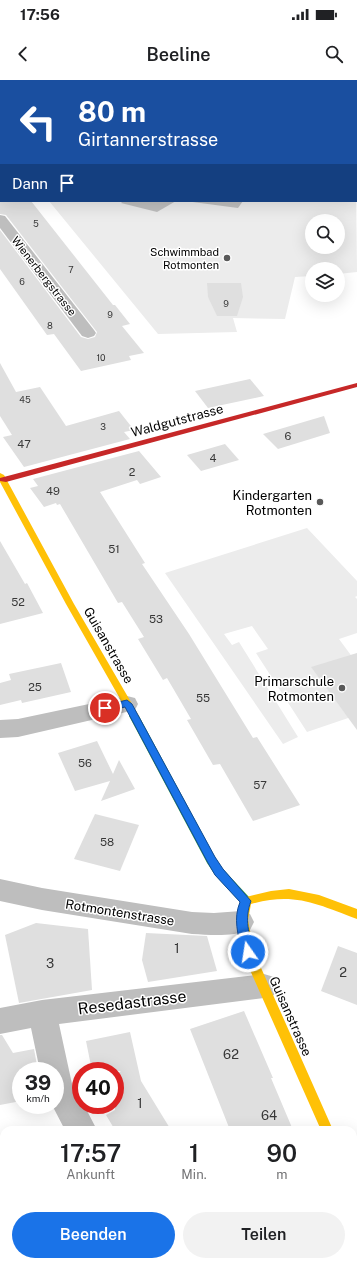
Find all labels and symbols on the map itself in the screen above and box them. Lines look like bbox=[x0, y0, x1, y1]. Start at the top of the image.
house number: 5 bbox=[33, 218, 39, 229]
street label: Wienerbergstrasse bbox=[9, 234, 79, 318]
place label: Schwimmbad Rotmonten bbox=[150, 246, 219, 271]
marker: Schwimmbad Rotmonten bbox=[222, 253, 232, 263]
house number: 7 bbox=[68, 264, 74, 275]
house number: 6 bbox=[19, 276, 25, 287]
house number: 9 bbox=[223, 298, 229, 309]
house number: 9 bbox=[107, 309, 113, 320]
house number: 8 bbox=[47, 320, 53, 331]
house number: 10 bbox=[96, 352, 106, 363]
house number: 45 bbox=[19, 394, 31, 405]
street label: Waldgutstrasse bbox=[129, 401, 225, 440]
house number: 3 bbox=[100, 421, 106, 432]
house number: 6 bbox=[285, 430, 292, 442]
house number: 47 bbox=[17, 438, 31, 450]
house number: 4 bbox=[210, 452, 217, 464]
house number: 2 bbox=[129, 466, 136, 478]
house number: 49 bbox=[46, 485, 60, 497]
place label: Kindergarten Rotmonten bbox=[233, 488, 312, 518]
marker: Kindergarten Rotmonten bbox=[315, 497, 325, 507]
house number: 51 bbox=[108, 543, 120, 555]
house number: 52 bbox=[11, 596, 25, 608]
street label: Guisanstrasse bbox=[81, 604, 136, 686]
house number: 53 bbox=[149, 613, 163, 625]
place label: Primarschule Rotmonten bbox=[254, 674, 334, 704]
house number: 25 bbox=[28, 681, 42, 693]
marker: Primarschule Rotmonten bbox=[337, 683, 347, 693]
pin bbox=[88, 691, 122, 725]
house number: 55 bbox=[196, 692, 210, 704]
house number: 56 bbox=[78, 757, 92, 769]
house number: 57 bbox=[253, 779, 267, 791]
house number: 58 bbox=[100, 836, 114, 848]
street label: Rotmontenstrasse bbox=[64, 896, 175, 929]
position arrow bbox=[227, 931, 269, 973]
house number: 1 bbox=[174, 941, 180, 956]
house number: 3 bbox=[46, 956, 54, 971]
house number: 2 bbox=[339, 965, 347, 980]
street label: Guisanstrasse bbox=[266, 974, 315, 1058]
street label: Resedastrasse bbox=[77, 986, 187, 1019]
house number: 62 bbox=[223, 1047, 239, 1062]
speed limit sign: 40 bbox=[72, 1062, 124, 1114]
house number: 1 bbox=[137, 1096, 143, 1111]
house number: 64 bbox=[261, 1108, 277, 1123]

